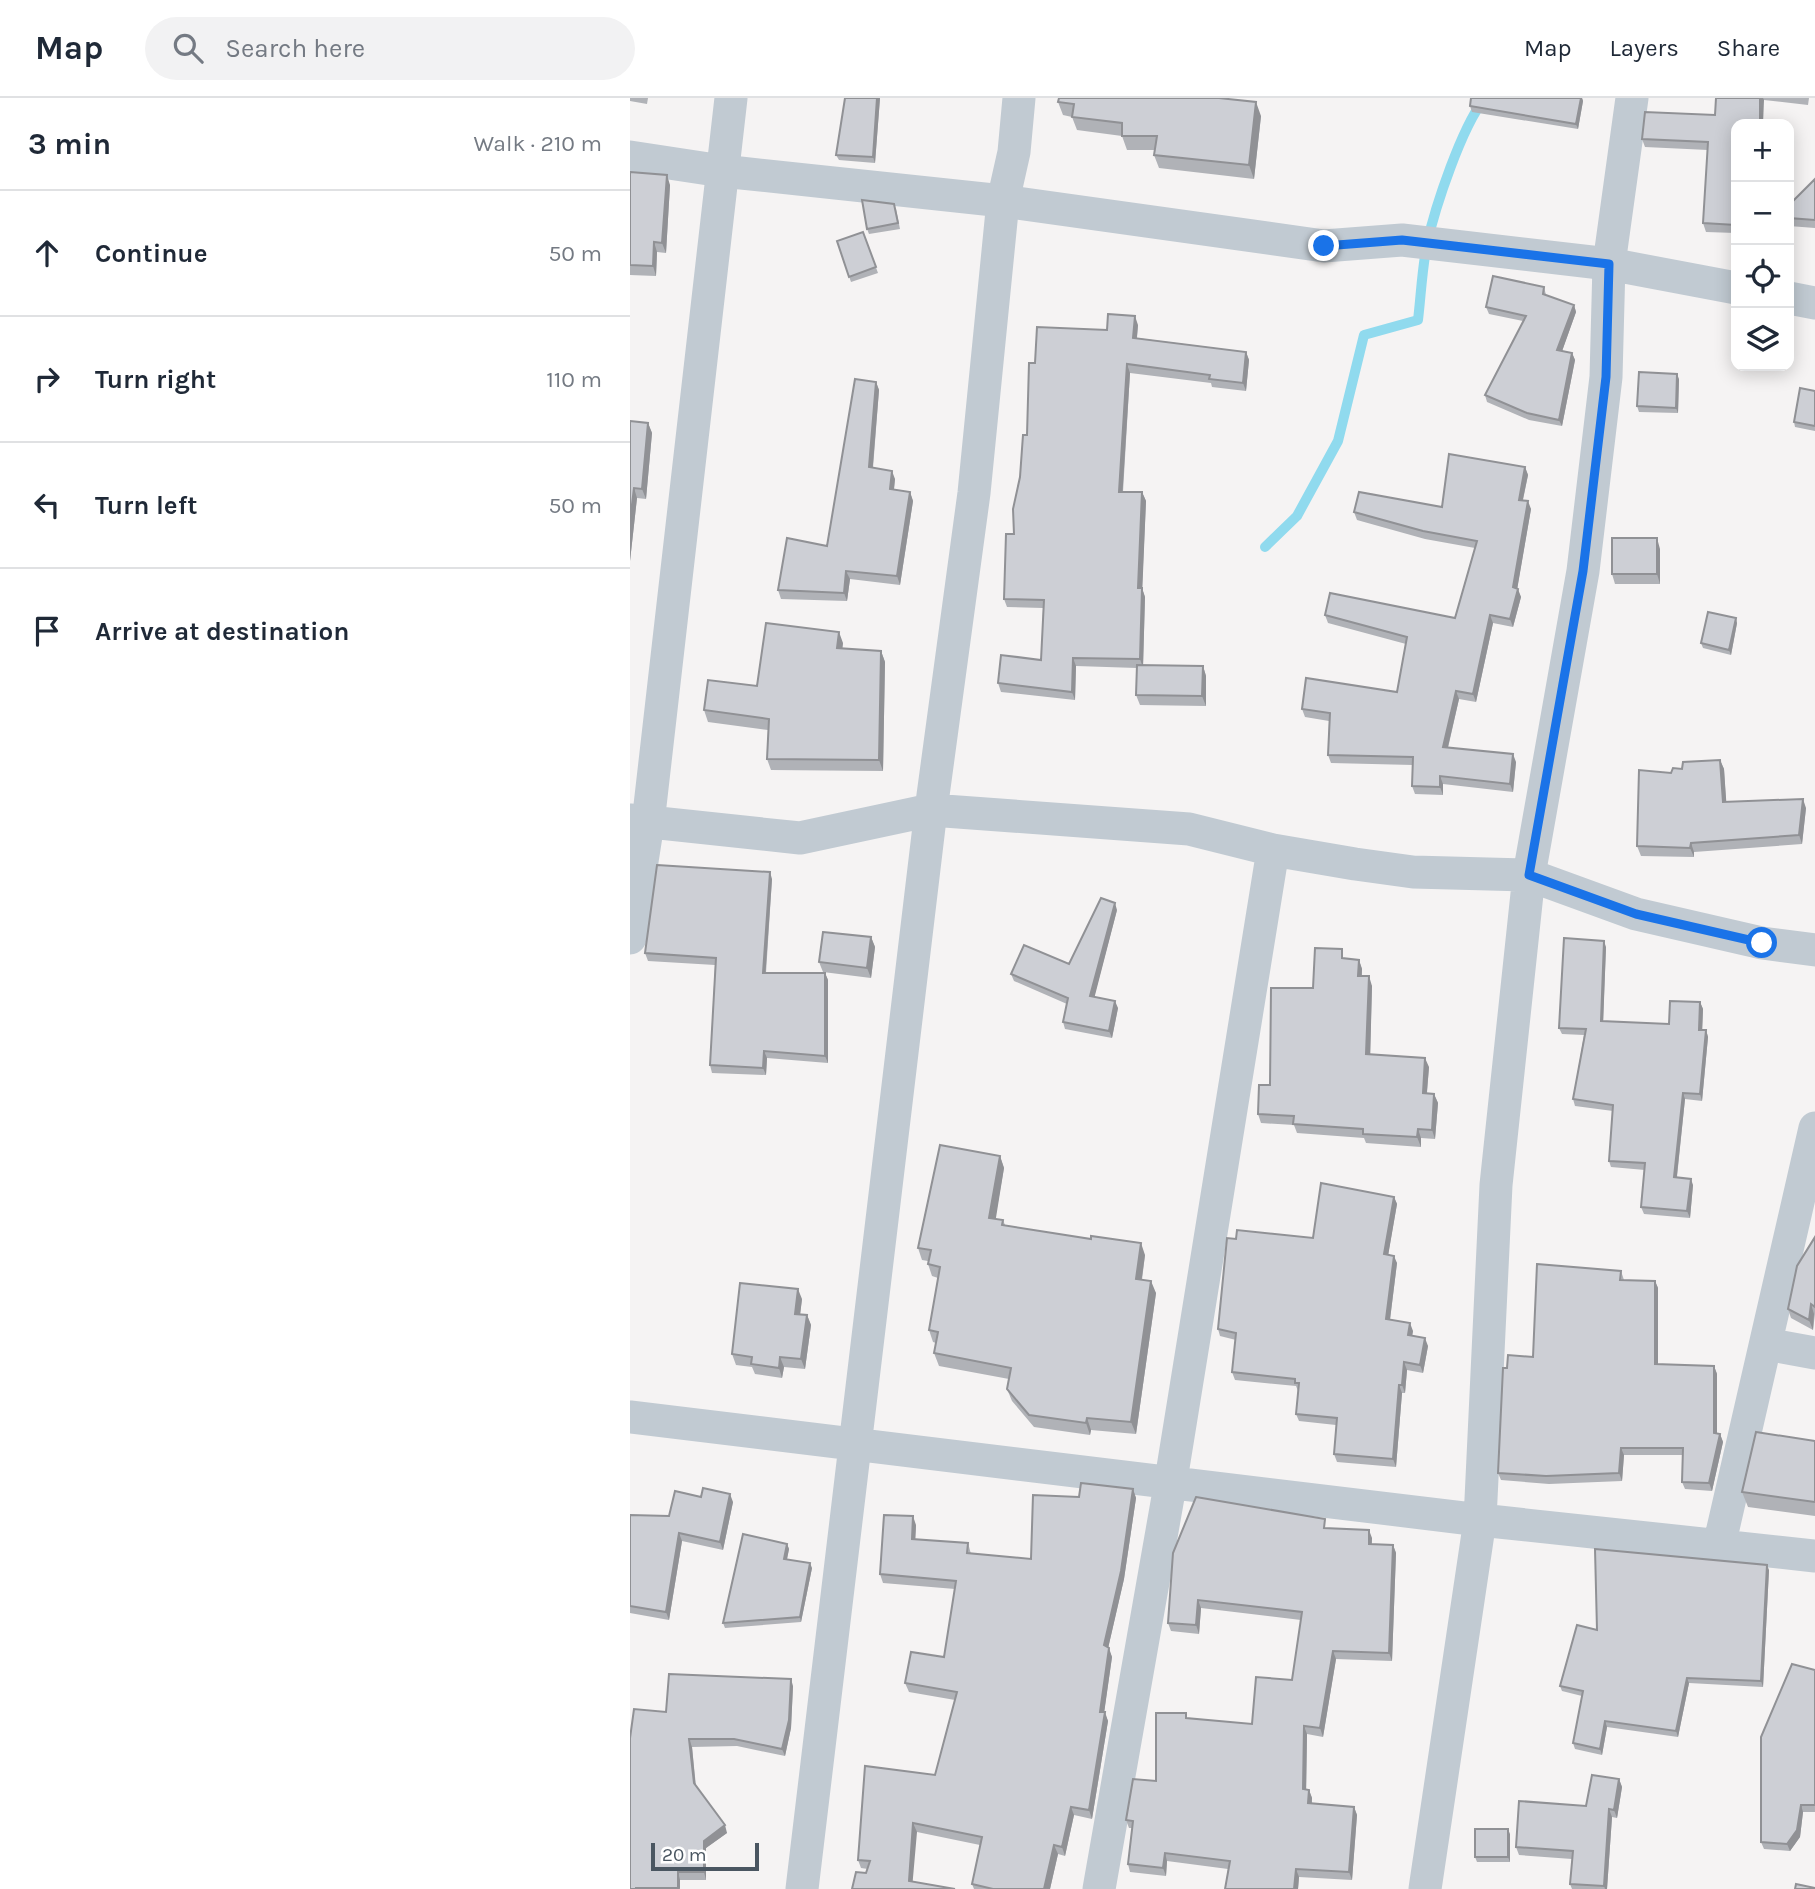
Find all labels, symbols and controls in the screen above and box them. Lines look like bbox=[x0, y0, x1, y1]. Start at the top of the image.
search box bbox=[145, 17, 635, 80]
text: Map bbox=[35, 29, 103, 67]
icon: search bbox=[169, 29, 207, 67]
text: Search here bbox=[225, 33, 365, 64]
text: Map bbox=[1524, 34, 1572, 62]
text: Layers bbox=[1610, 34, 1679, 62]
text: Share bbox=[1717, 34, 1780, 62]
map controls bbox=[1731, 119, 1794, 371]
button: + bbox=[1731, 119, 1794, 182]
text: 3 min bbox=[28, 126, 111, 162]
text: Walk · 210 m bbox=[474, 130, 602, 157]
button: − bbox=[1731, 182, 1794, 245]
route end bbox=[1308, 230, 1339, 261]
icon: ahead bbox=[28, 234, 66, 272]
text: Continue bbox=[95, 238, 207, 269]
text: 50 m bbox=[548, 240, 602, 267]
button: locate bbox=[1731, 245, 1794, 308]
button: layers bbox=[1731, 308, 1794, 371]
icon: right bbox=[28, 360, 66, 398]
text: Turn right bbox=[95, 364, 216, 395]
text: 110 m bbox=[546, 366, 602, 393]
icon: left bbox=[28, 486, 66, 524]
text: Turn left bbox=[95, 490, 197, 521]
text: 50 m bbox=[548, 492, 602, 519]
icon: arrive bbox=[28, 612, 66, 650]
text: Arrive at destination bbox=[95, 616, 349, 647]
route start bbox=[1746, 927, 1777, 958]
scale bar bbox=[651, 1840, 760, 1872]
text: 20 m bbox=[662, 1844, 707, 1866]

